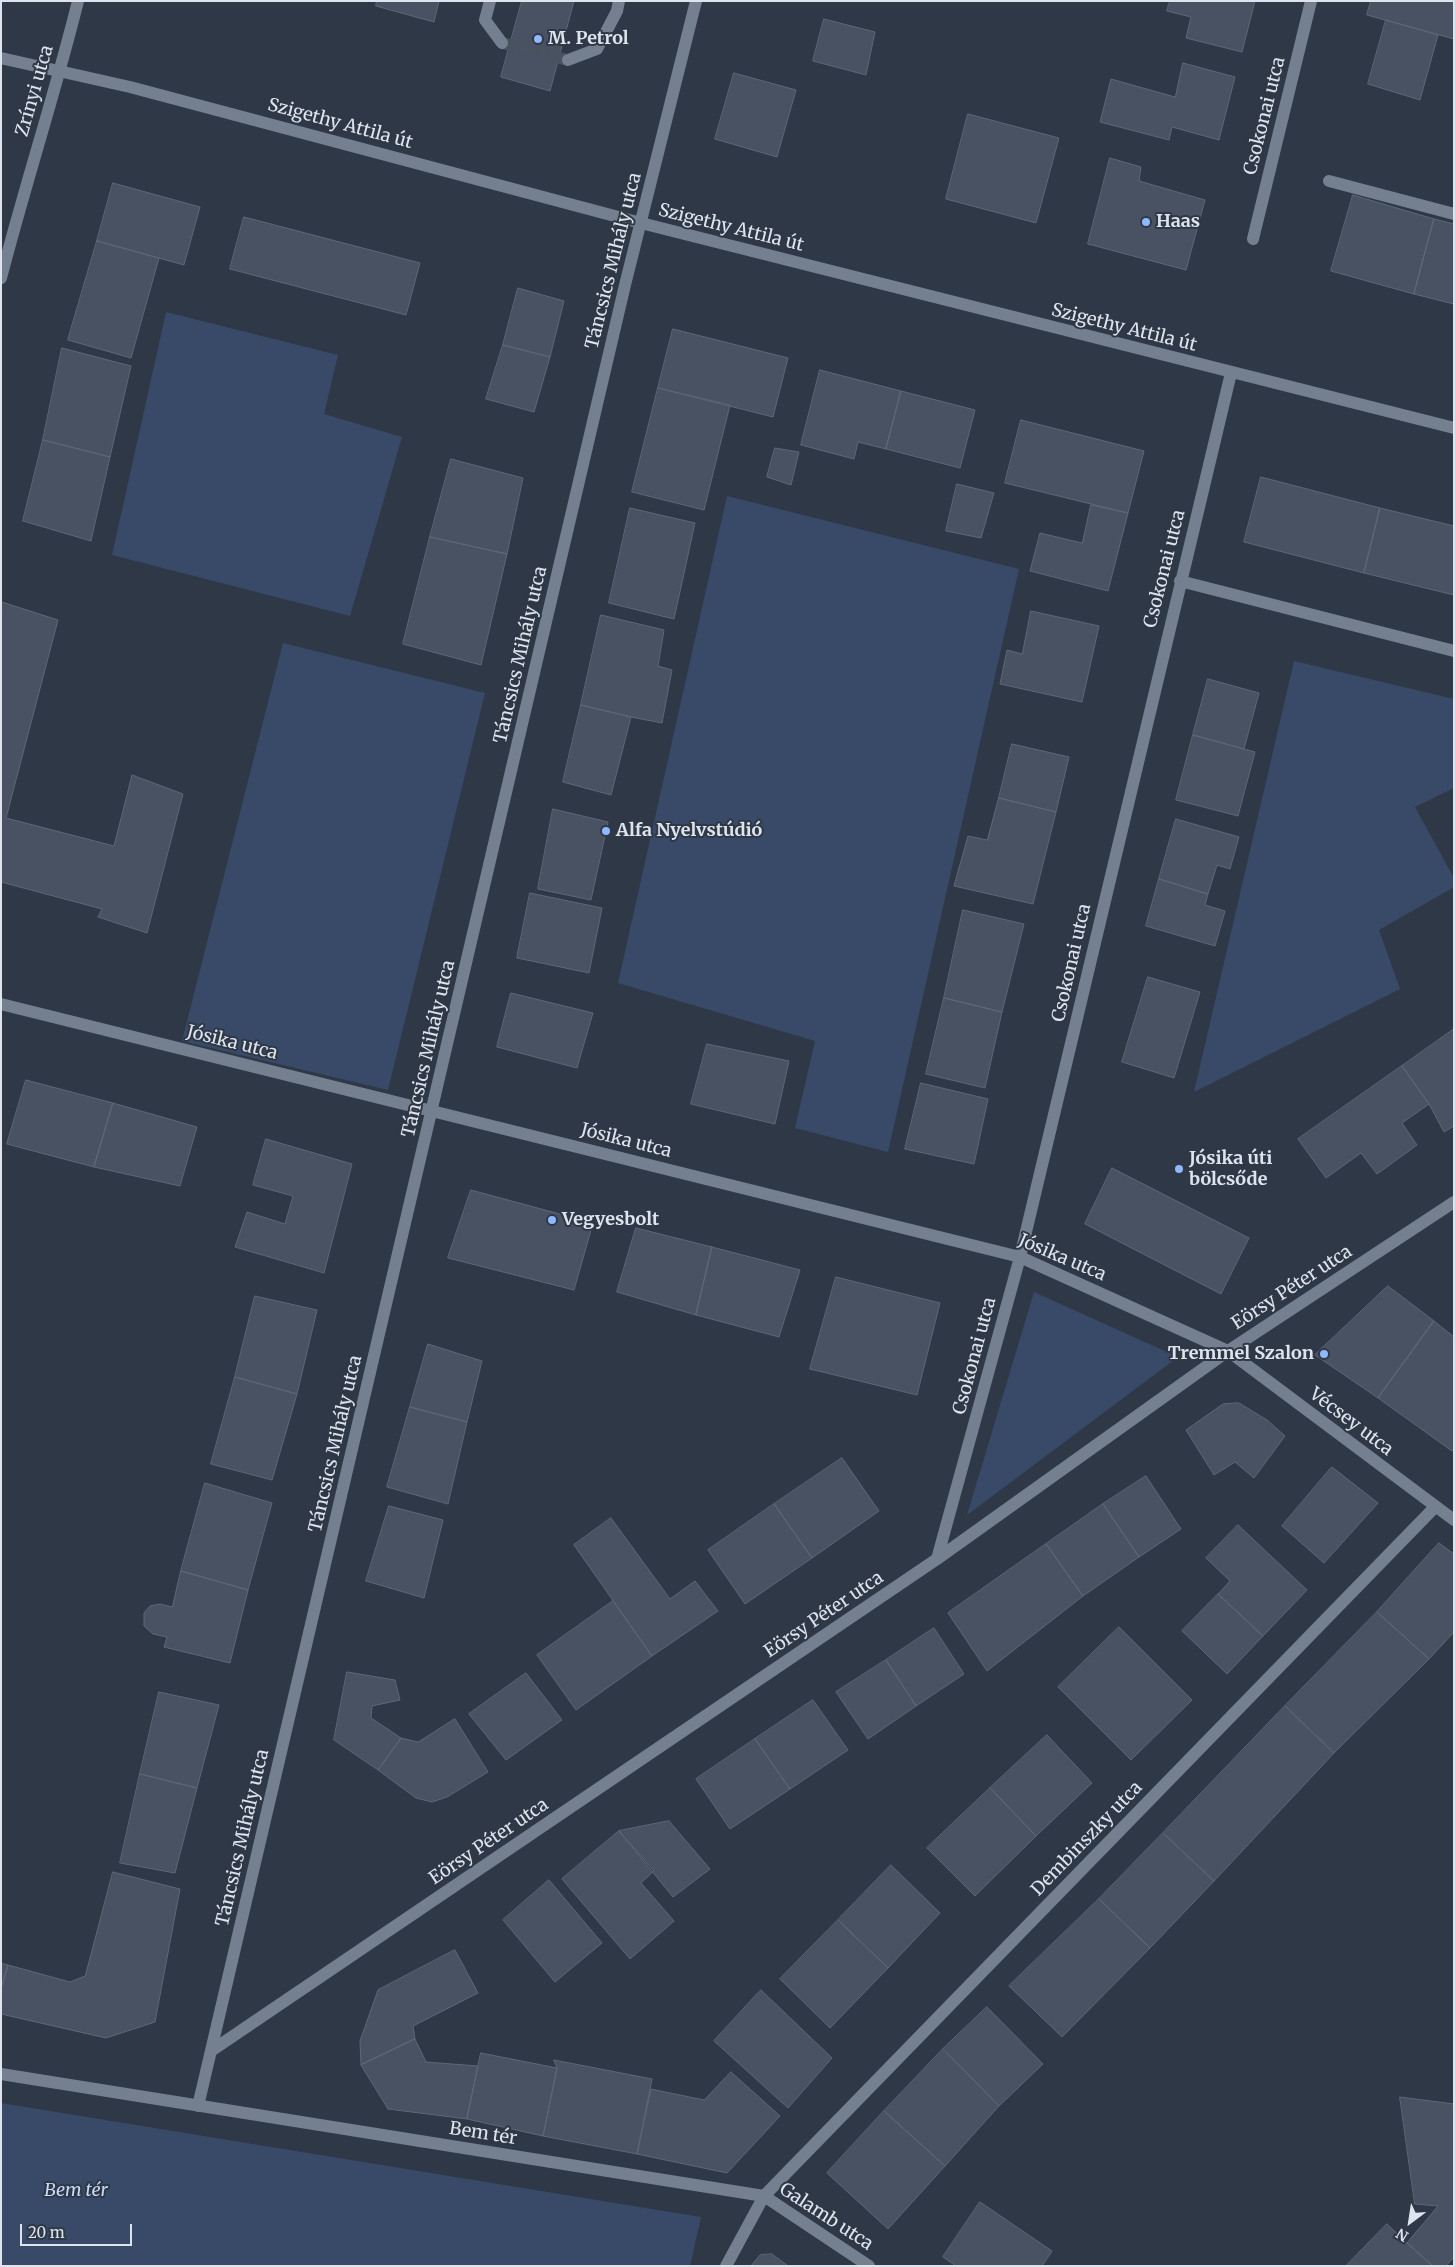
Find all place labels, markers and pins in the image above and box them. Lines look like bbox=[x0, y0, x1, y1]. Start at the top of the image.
place label: M. Petrol bbox=[548, 28, 629, 50]
marker: M. Petrol bbox=[532, 33, 544, 45]
place label: Haas bbox=[1156, 211, 1200, 233]
marker: Haas bbox=[1140, 216, 1152, 228]
place label: Alfa Nyelvstúdió bbox=[616, 820, 762, 842]
marker: Alfa Nyelvstúdió bbox=[600, 825, 612, 837]
place label: Jósika úti bölcsőde bbox=[1189, 1148, 1272, 1190]
marker: Jósika úti bölcsőde bbox=[1173, 1163, 1185, 1175]
place label: Vegyesbolt bbox=[562, 1209, 659, 1231]
marker: Vegyesbolt bbox=[546, 1214, 558, 1226]
place label: Tremmel Szalon bbox=[1168, 1343, 1314, 1365]
marker: Tremmel Szalon bbox=[1318, 1348, 1330, 1360]

